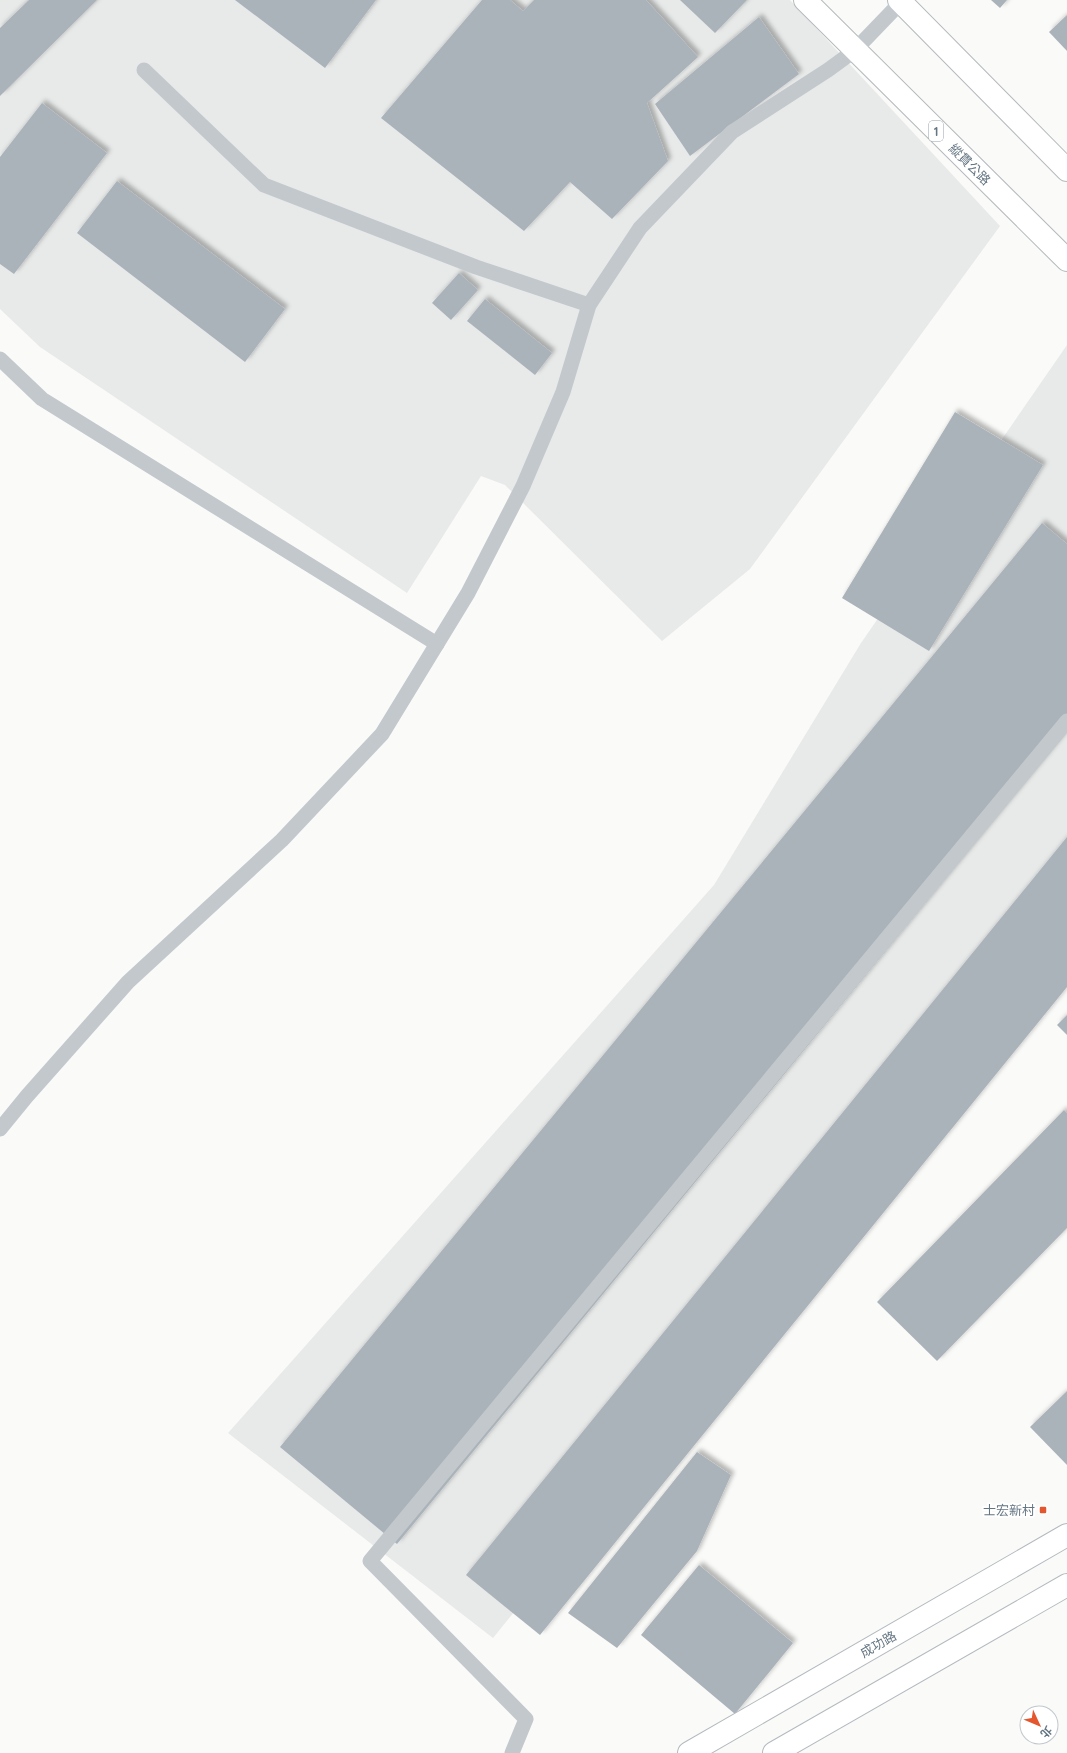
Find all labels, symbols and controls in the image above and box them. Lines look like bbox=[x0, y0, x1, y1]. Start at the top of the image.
road number: 1 bbox=[929, 121, 943, 141]
street label: 縱貫公路 bbox=[946, 140, 994, 188]
place label: 士宏新村 bbox=[983, 1502, 1035, 1518]
marker: 士宏新村 bbox=[1038, 1505, 1048, 1515]
street label: 成功路 bbox=[857, 1627, 899, 1661]
north arrow bbox=[1019, 1705, 1059, 1745]
text: 北 bbox=[1037, 1723, 1055, 1741]

